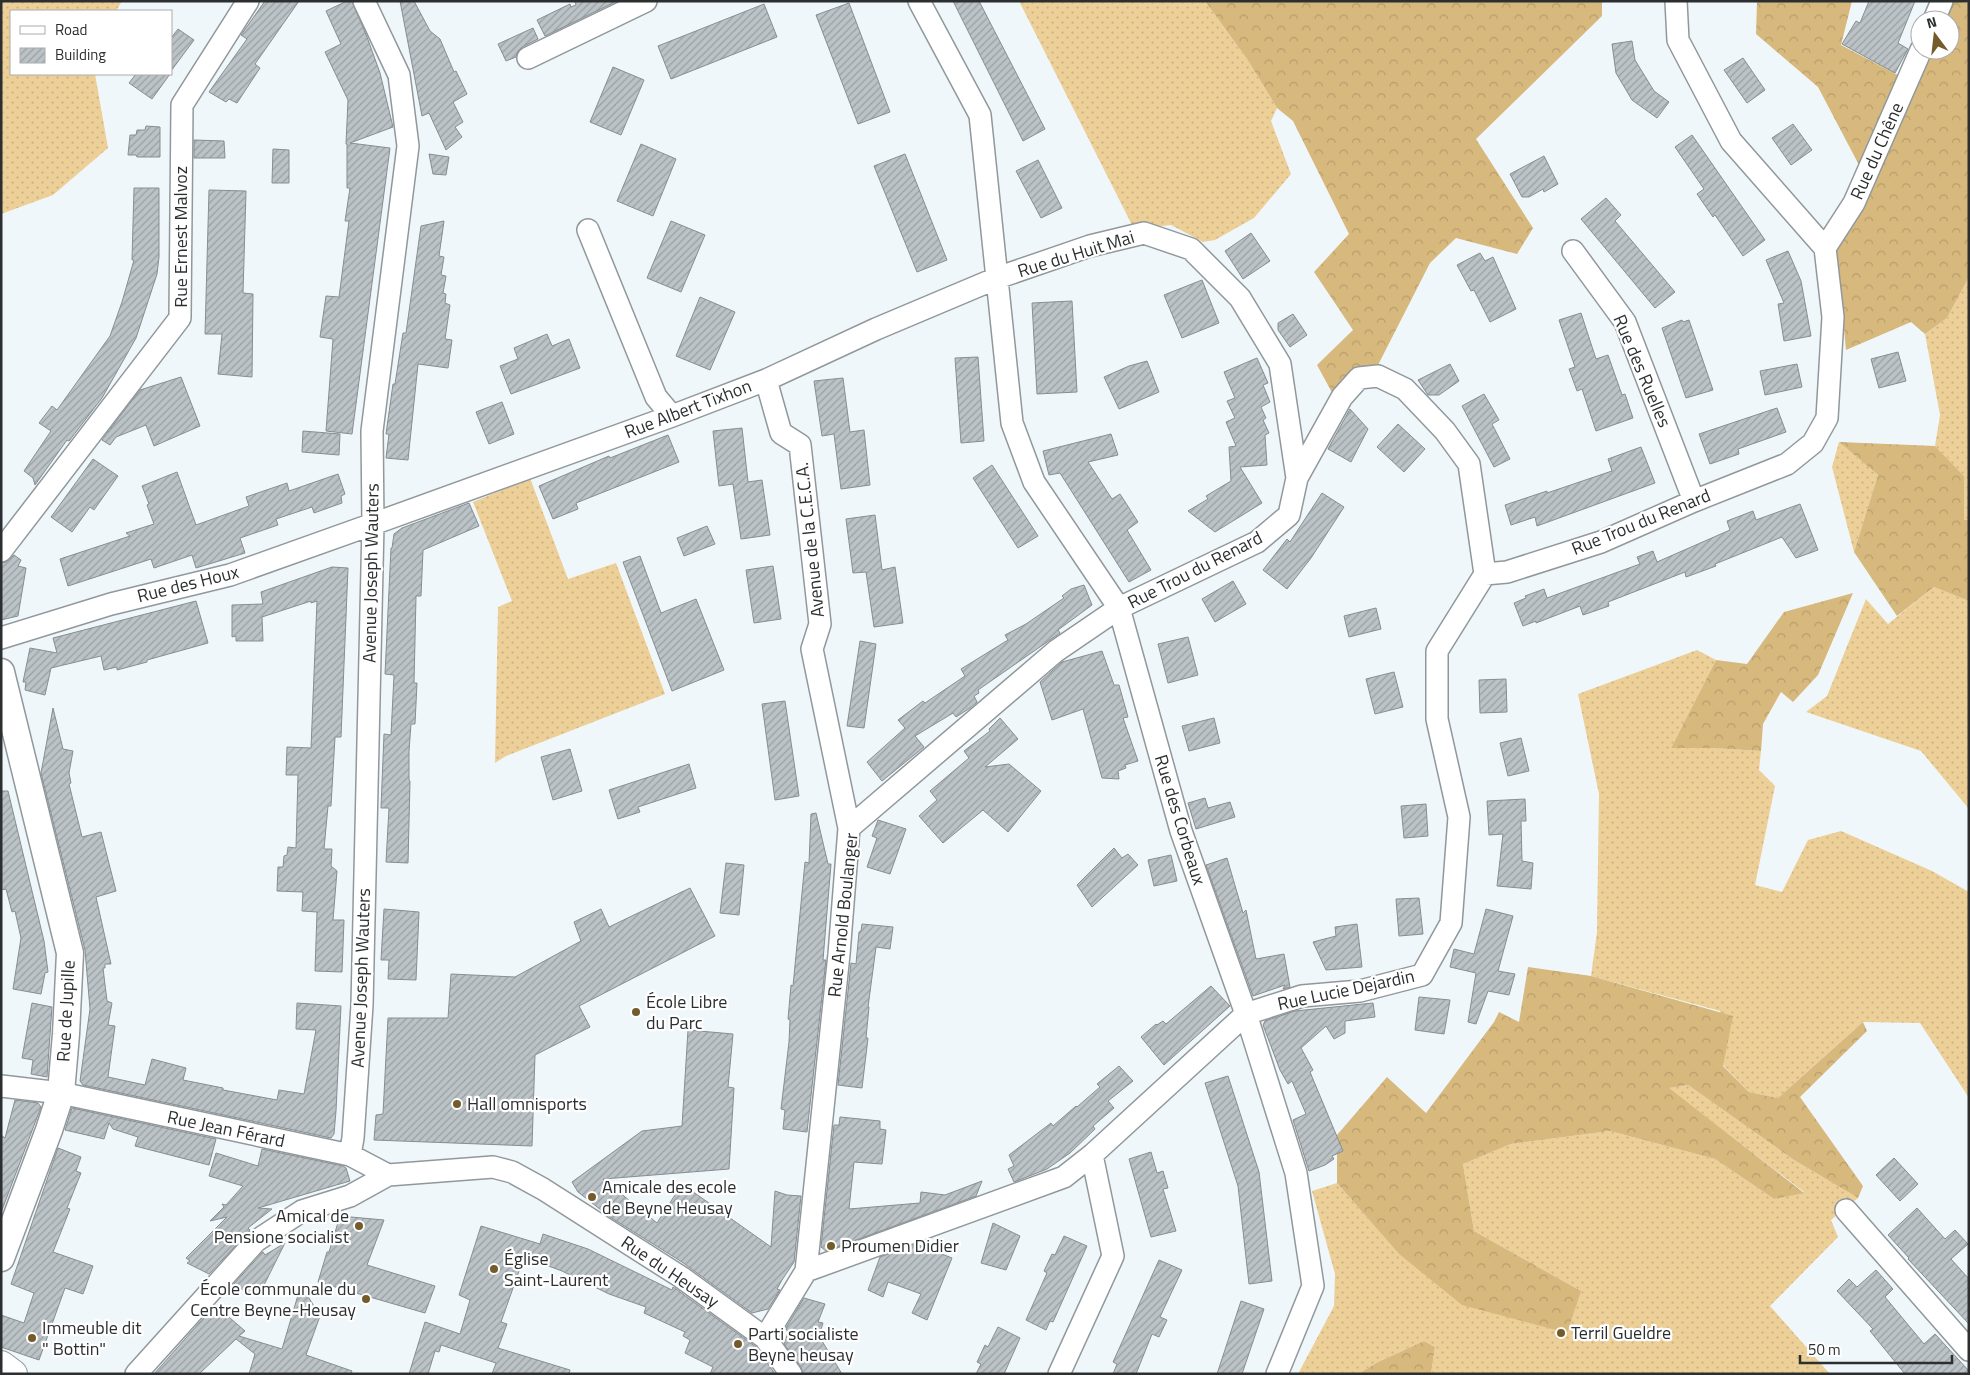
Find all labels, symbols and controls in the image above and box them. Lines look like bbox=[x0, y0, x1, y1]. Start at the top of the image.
legend bbox=[10, 10, 172, 75]
north arrow bbox=[1910, 10, 1960, 60]
text: N bbox=[1924, 11, 1939, 33]
text: Road bbox=[55, 18, 87, 41]
text: Building bbox=[55, 43, 106, 66]
street label: Rue du Chêne bbox=[1843, 98, 1910, 204]
street label: Rue Ernest Malvoz bbox=[167, 166, 194, 308]
street label: Rue du Huit Mai bbox=[1014, 223, 1138, 284]
street label: Rue des Ruelles bbox=[1607, 310, 1678, 431]
street label: Rue Albert Tixhon bbox=[620, 372, 755, 445]
street label: Avenue de la C.E.C.A. bbox=[788, 461, 831, 619]
street label: Rue Trou du Renard bbox=[1567, 481, 1714, 562]
street label: Avenue Joseph Wauters bbox=[355, 483, 386, 663]
street label: Rue Trou du Renard bbox=[1123, 524, 1267, 615]
street label: Rue des Houx bbox=[134, 558, 242, 609]
street label: Rue des Corbeaux bbox=[1148, 751, 1213, 888]
street label: Rue Arnold Boulanger bbox=[820, 831, 865, 998]
street label: Avenue Joseph Wauters bbox=[344, 888, 377, 1068]
street label: Rue de Jupille bbox=[49, 959, 82, 1063]
street label: Rue Lucie Dejardin bbox=[1275, 962, 1417, 1017]
place label: École Libre du Parc bbox=[646, 988, 727, 1036]
marker: École Libre du Parc bbox=[630, 1006, 642, 1018]
place label: Hall omnisports bbox=[467, 1090, 587, 1117]
marker: Hall omnisports bbox=[451, 1098, 463, 1110]
street label: Rue Jean Férard bbox=[165, 1103, 287, 1154]
place label: Amicale des ecole de Beyne Heusay bbox=[602, 1173, 736, 1221]
marker: Amicale des ecole de Beyne Heusay bbox=[586, 1191, 598, 1203]
place label: Amical de Pensione socialist bbox=[214, 1202, 350, 1250]
marker: Amical de Pensione socialist bbox=[353, 1220, 365, 1232]
street label: Rue du Heusay bbox=[616, 1229, 725, 1315]
place label: Proumen Didier bbox=[841, 1232, 959, 1259]
marker: Proumen Didier bbox=[825, 1240, 837, 1252]
place label: Église Saint-Laurent bbox=[504, 1245, 609, 1293]
marker: Église Saint-Laurent bbox=[488, 1263, 500, 1275]
place label: École communale du Centre Beyne-Heusay bbox=[190, 1275, 356, 1323]
marker: École communale du Centre Beyne-Heusay bbox=[360, 1293, 372, 1305]
place label: Immeuble dit " Bottin" bbox=[42, 1314, 142, 1362]
place label: Terril Gueldre bbox=[1571, 1319, 1671, 1346]
place label: Parti socialiste Beyne heusay bbox=[748, 1320, 859, 1368]
marker: Terril Gueldre bbox=[1555, 1327, 1567, 1339]
marker: Immeuble dit " Bottin" bbox=[26, 1332, 38, 1344]
scale bar bbox=[1800, 1332, 1952, 1364]
marker: Parti socialiste Beyne heusay bbox=[732, 1338, 744, 1350]
text: 50 m bbox=[1808, 1338, 1841, 1361]

